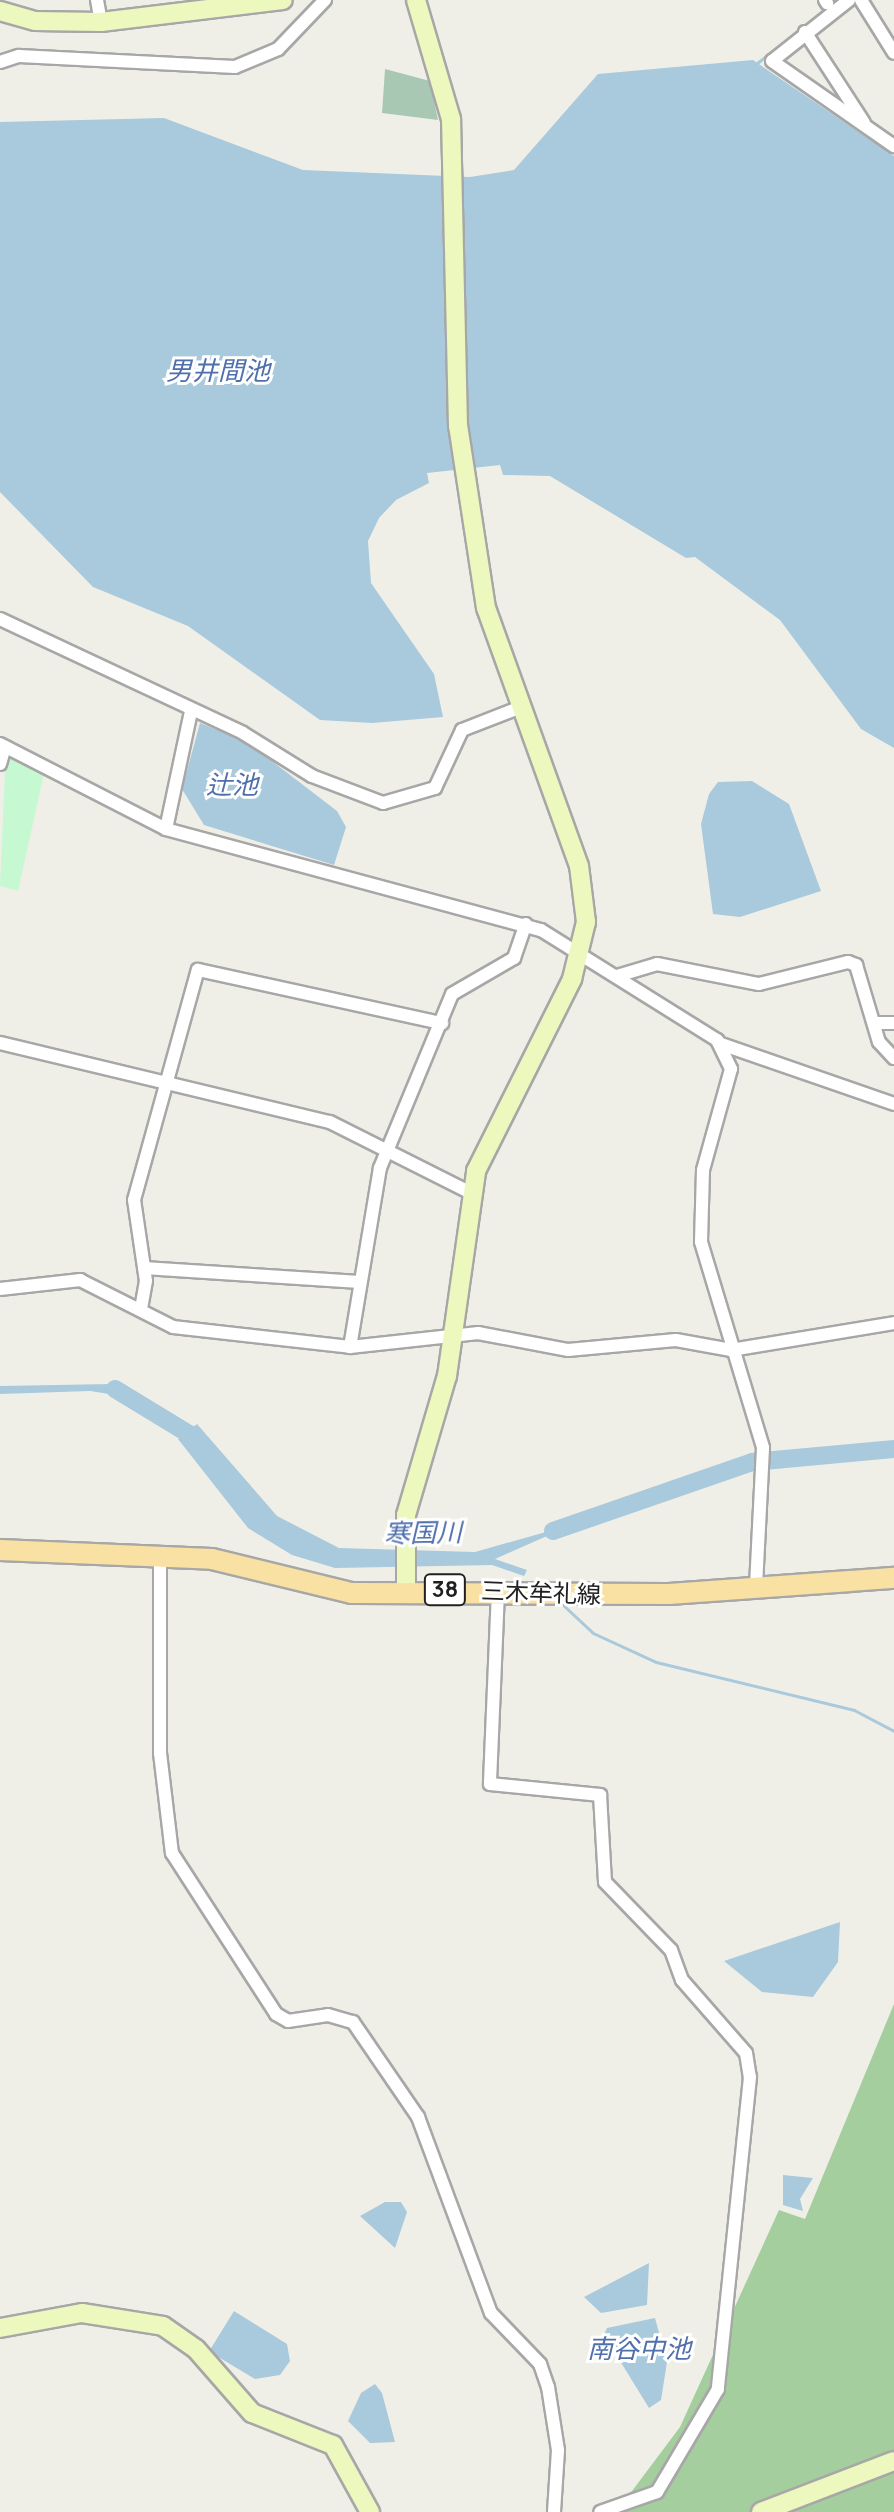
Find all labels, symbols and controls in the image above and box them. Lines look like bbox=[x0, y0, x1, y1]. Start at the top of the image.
water label: 男井間池 bbox=[166, 355, 270, 387]
water label: 辻池 bbox=[206, 769, 258, 801]
water label: 寒国川 bbox=[384, 1517, 462, 1549]
road number: 38 bbox=[423, 1572, 467, 1608]
street label: 三木牟礼線 bbox=[481, 1576, 601, 1608]
water label: 南谷中池 bbox=[587, 2333, 691, 2365]

